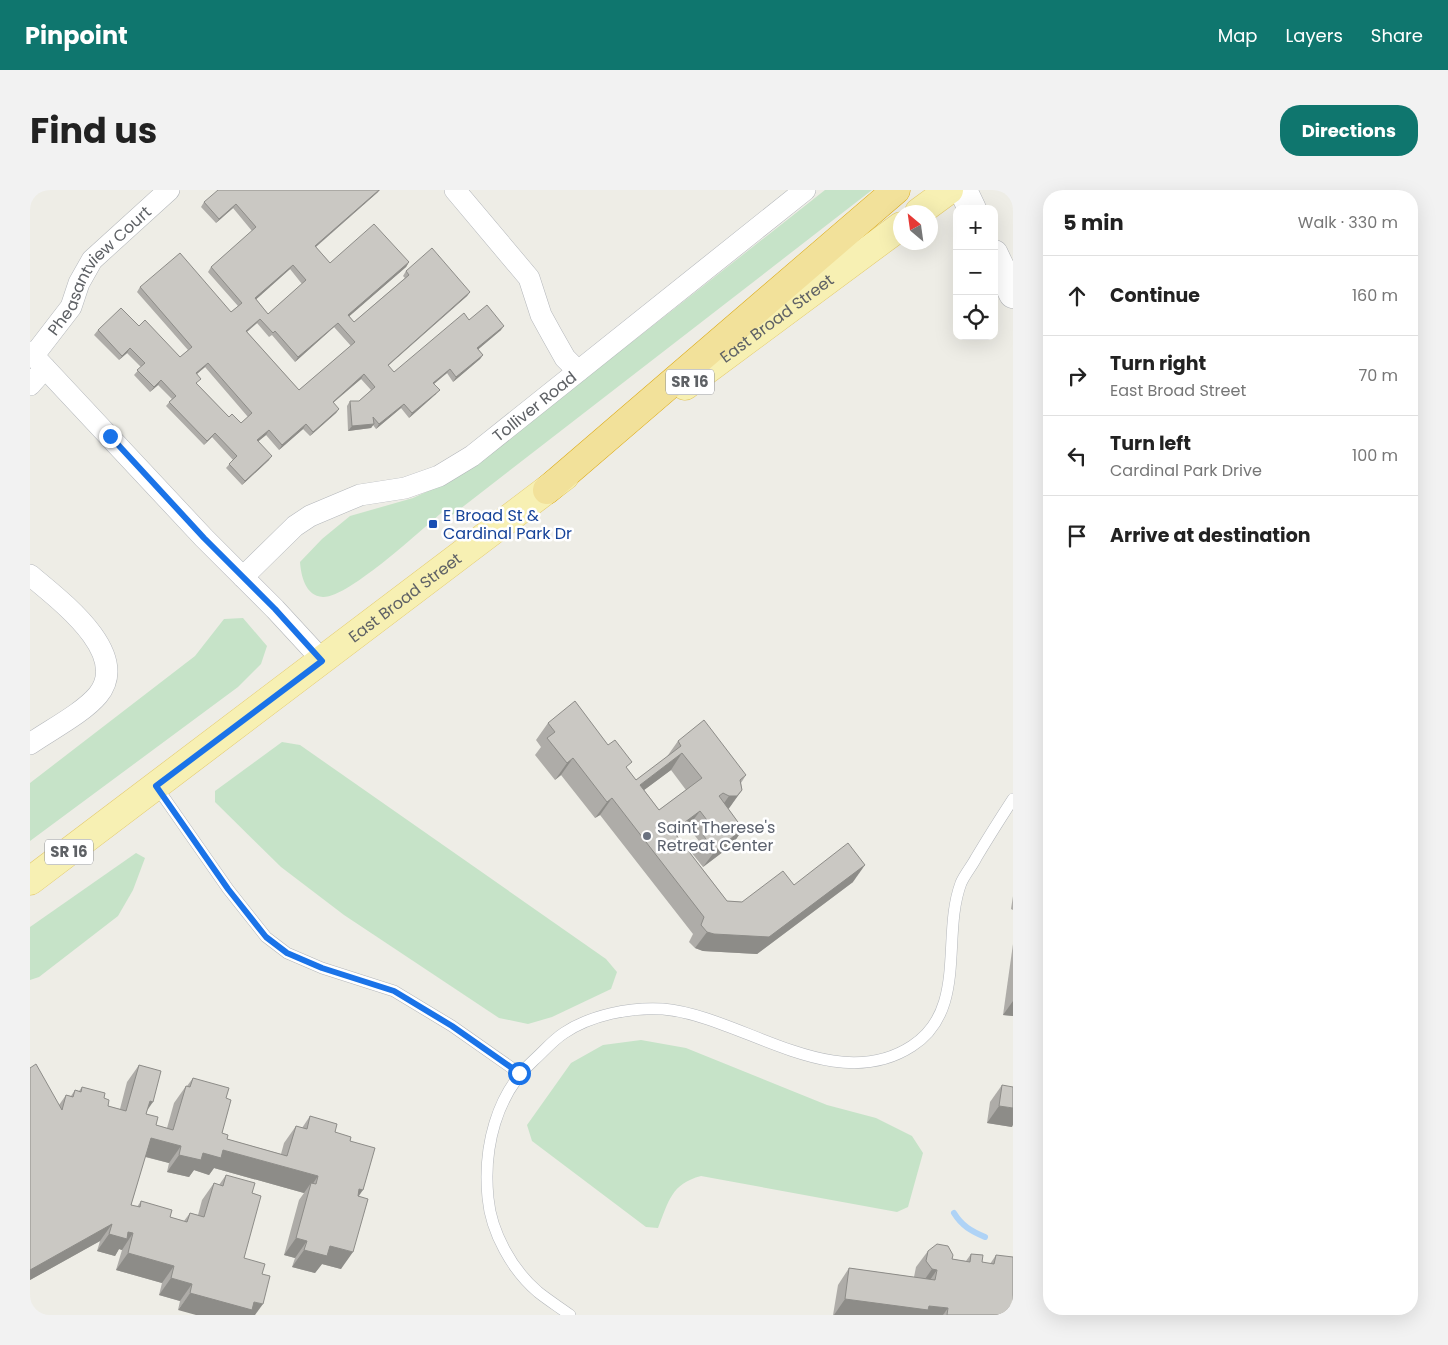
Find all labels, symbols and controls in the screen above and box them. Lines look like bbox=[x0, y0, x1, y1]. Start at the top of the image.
text: Pinpoint bbox=[25, 19, 128, 52]
text: Map bbox=[1218, 23, 1258, 48]
text: Layers bbox=[1286, 23, 1343, 48]
text: Share bbox=[1371, 23, 1423, 48]
button: Directions bbox=[1280, 105, 1418, 156]
text: Find us bbox=[30, 106, 157, 155]
street label: Pheasantview Court bbox=[42, 201, 156, 340]
north arrow bbox=[893, 205, 938, 250]
map controls bbox=[953, 205, 998, 340]
button: + bbox=[953, 205, 998, 250]
text: 5 min bbox=[1063, 208, 1124, 237]
text: Walk · 330 m bbox=[1298, 211, 1398, 234]
button: − bbox=[953, 250, 998, 295]
street label: East Broad Street bbox=[715, 269, 839, 368]
icon: ahead bbox=[1063, 282, 1091, 310]
text: Continue bbox=[1110, 282, 1200, 309]
text: 160 m bbox=[1352, 284, 1398, 307]
button: locate bbox=[953, 295, 998, 340]
text: Turn right bbox=[1110, 350, 1206, 377]
icon: right bbox=[1063, 362, 1091, 390]
text: 70 m bbox=[1358, 364, 1398, 387]
street label: Tolliver Road bbox=[488, 366, 581, 447]
road number: SR 16 bbox=[666, 370, 714, 394]
text: East Broad Street bbox=[1110, 379, 1246, 402]
route end bbox=[99, 425, 122, 448]
text: Turn left bbox=[1110, 430, 1191, 457]
icon: left bbox=[1063, 442, 1091, 470]
text: 100 m bbox=[1352, 444, 1398, 467]
text: Cardinal Park Drive bbox=[1110, 459, 1262, 482]
place label: E Broad St & Cardinal Park Dr bbox=[443, 504, 572, 545]
marker: E Broad St & Cardinal Park Dr bbox=[427, 518, 439, 530]
icon: arrive bbox=[1063, 522, 1091, 550]
text: Arrive at destination bbox=[1110, 522, 1311, 549]
street label: East Broad Street bbox=[344, 547, 466, 648]
place label: Saint Therese's Retreat Center bbox=[657, 816, 775, 857]
marker: Saint Therese's Retreat Center bbox=[641, 830, 653, 842]
road number: SR 16 bbox=[45, 840, 93, 864]
route start bbox=[508, 1062, 531, 1085]

